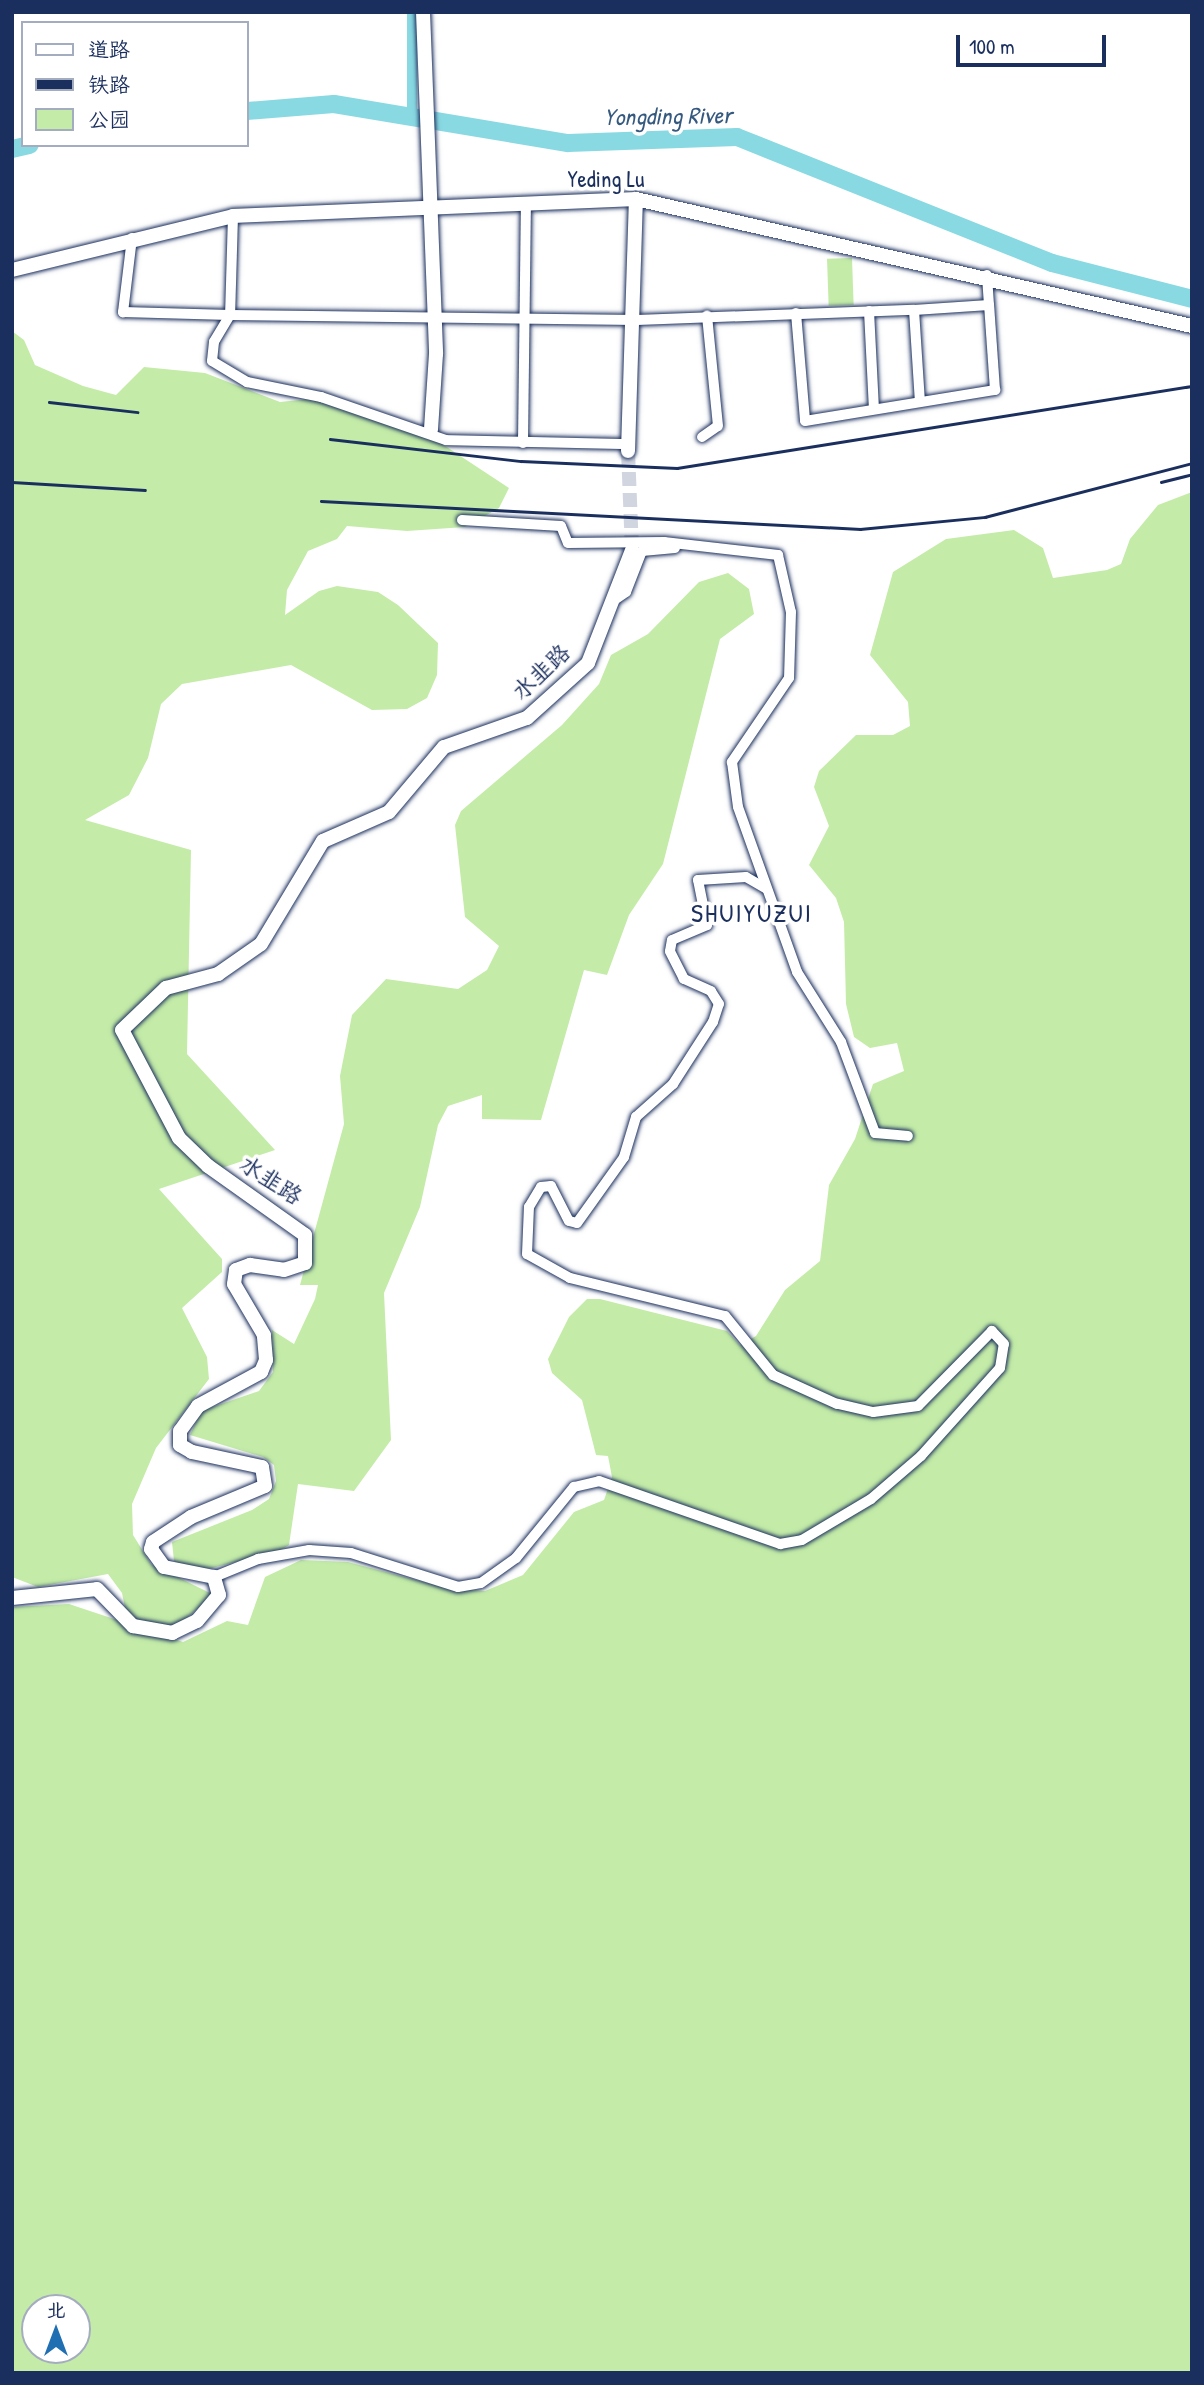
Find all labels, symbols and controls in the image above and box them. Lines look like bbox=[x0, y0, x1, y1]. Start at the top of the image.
legend bbox=[21, 21, 248, 147]
scale bar bbox=[959, 21, 1110, 65]
text: 100 m bbox=[969, 32, 1015, 61]
text: 道路 bbox=[88, 35, 130, 64]
text: 铁路 bbox=[88, 70, 130, 99]
water label: Yongding River bbox=[604, 100, 732, 132]
text: 公园 bbox=[88, 105, 130, 134]
street label: Yeding Lu bbox=[567, 165, 645, 193]
street label: 水韭路 bbox=[506, 638, 576, 706]
district label: SHUIYUZUI bbox=[692, 897, 812, 929]
street label: 水韭路 bbox=[235, 1150, 307, 1210]
north arrow bbox=[21, 2294, 91, 2364]
text: 北 bbox=[46, 2297, 66, 2323]

